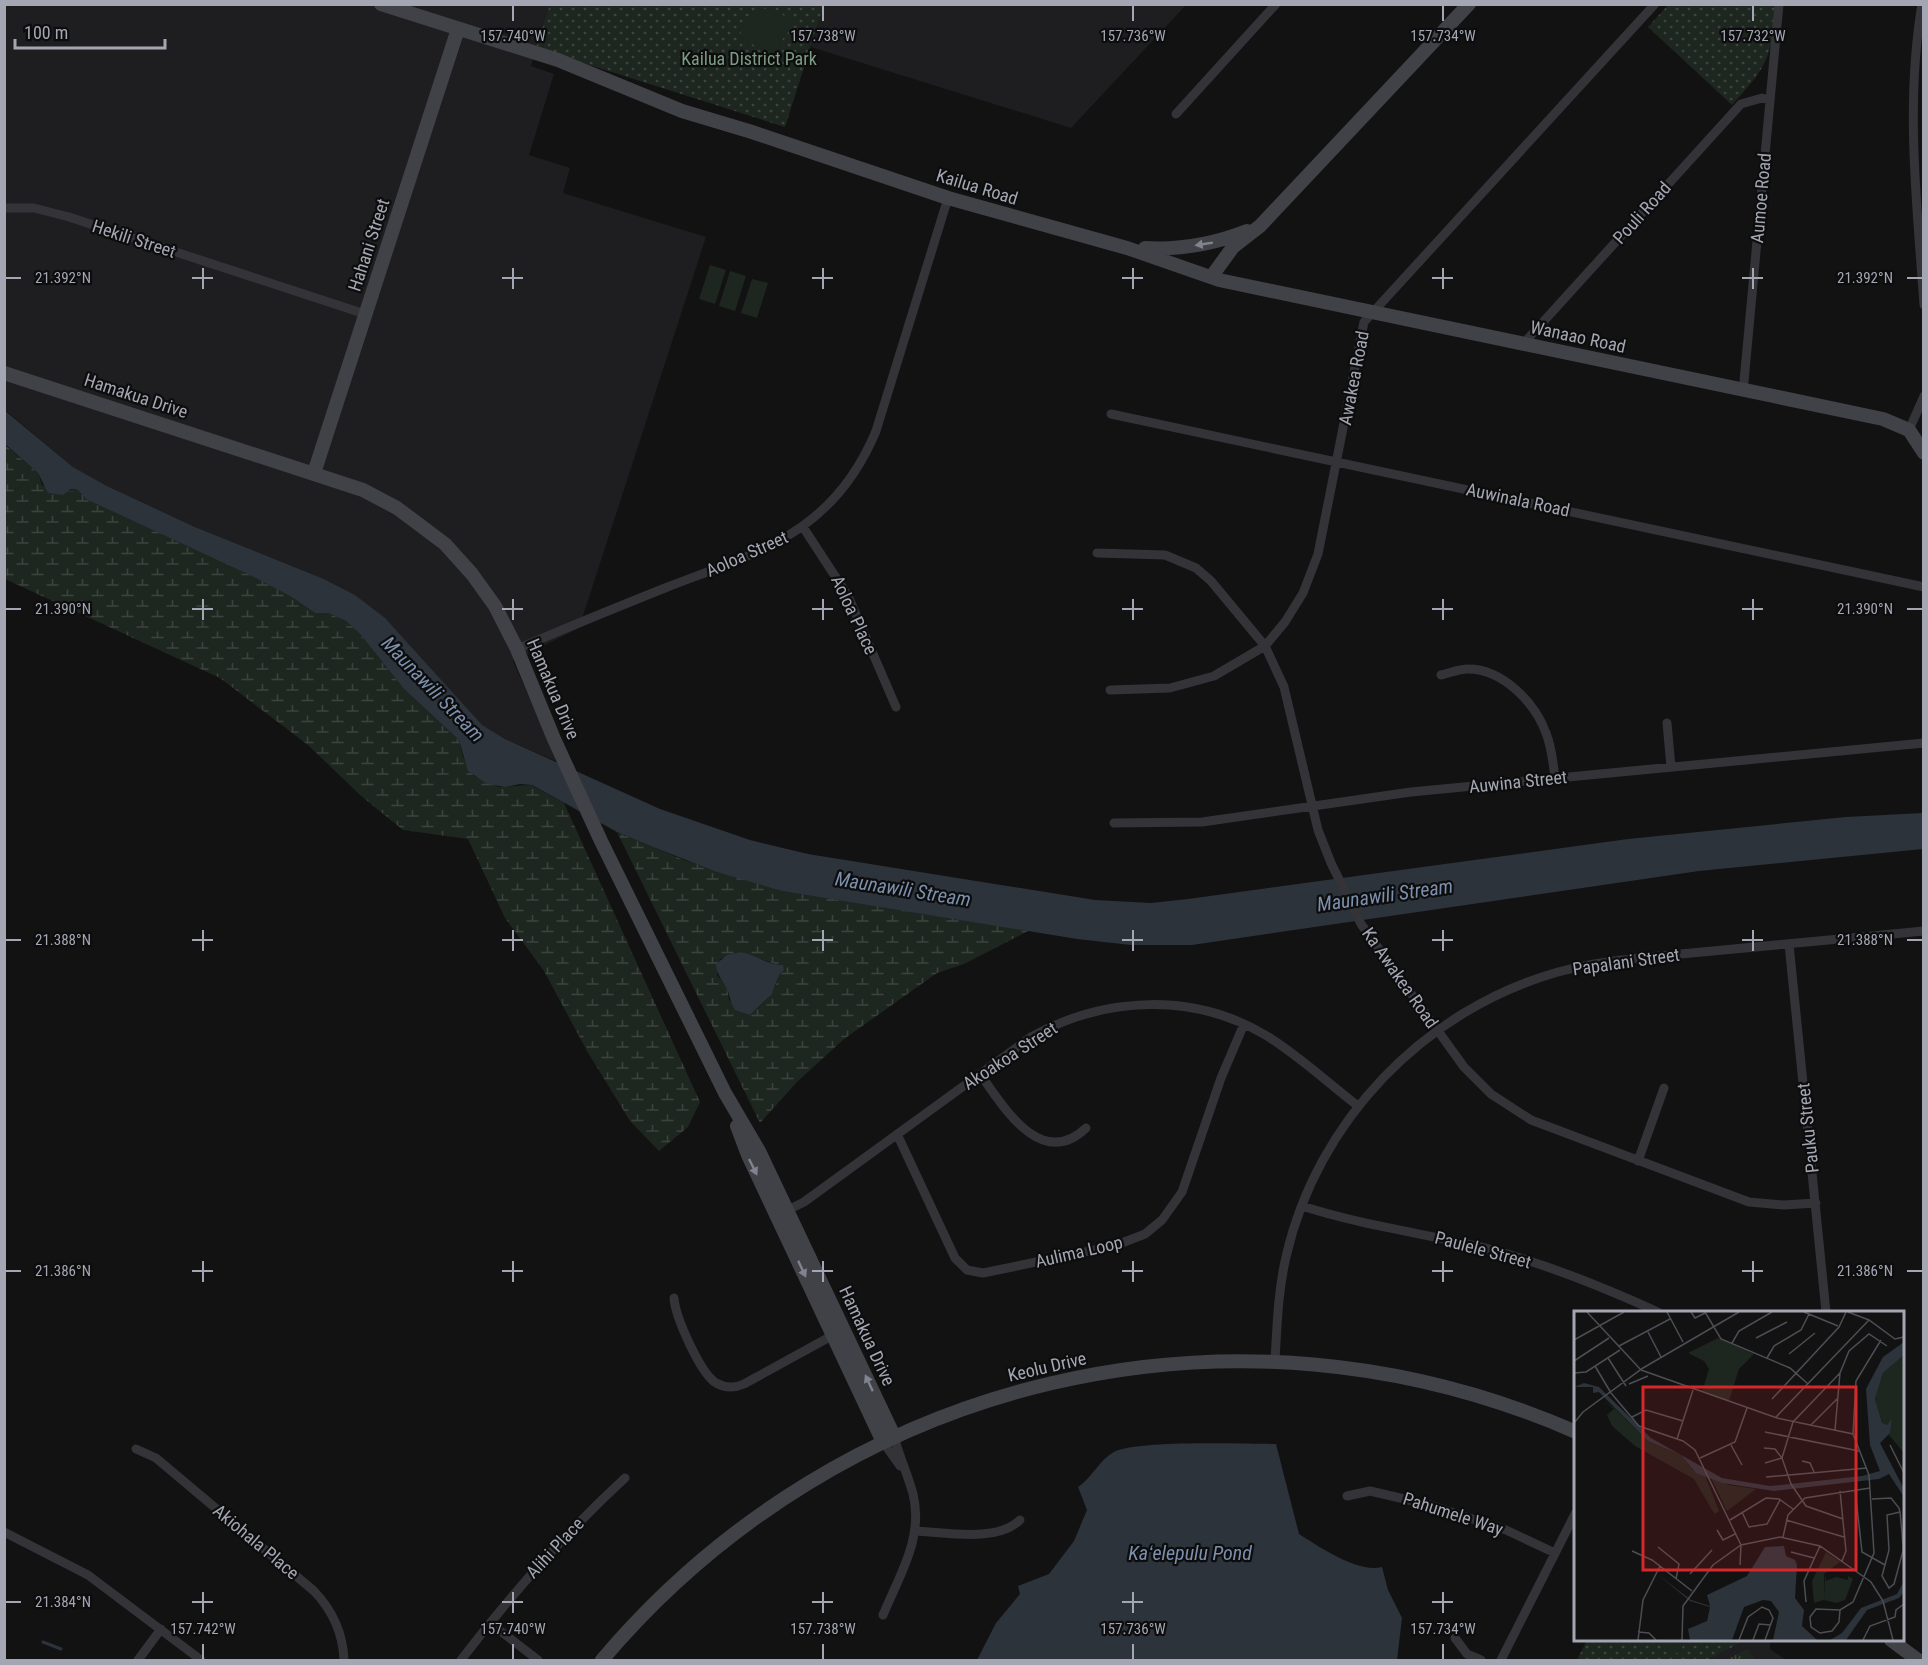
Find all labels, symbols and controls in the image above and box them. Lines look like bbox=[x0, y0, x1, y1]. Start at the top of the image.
scale bar bbox=[15, 12, 165, 50]
text: 100 m bbox=[24, 22, 68, 43]
text: 157.740°W bbox=[480, 27, 546, 45]
text: 157.738°W bbox=[790, 27, 856, 45]
text: 157.736°W bbox=[1100, 27, 1166, 45]
text: 157.734°W bbox=[1410, 27, 1476, 45]
text: 157.732°W bbox=[1720, 27, 1786, 45]
park label: Kailua District Park bbox=[681, 48, 817, 69]
street label: Aumoe Road bbox=[1746, 152, 1775, 244]
street label: Kailua Road bbox=[934, 164, 1021, 209]
street label: Pouli Road bbox=[1608, 177, 1675, 248]
street label: Hahani Street bbox=[344, 196, 393, 294]
street label: Hekili Street bbox=[90, 215, 178, 262]
one-way arrow bbox=[1194, 239, 1213, 248]
text: 21.392°N bbox=[35, 269, 91, 287]
text: 21.392°N bbox=[1837, 269, 1893, 287]
street label: Wanaao Road bbox=[1528, 316, 1628, 357]
street label: Awakea Road bbox=[1334, 329, 1373, 427]
street label: Hamakua Drive bbox=[82, 369, 190, 422]
street label: Auwinala Road bbox=[1464, 478, 1572, 521]
street label: Aoloa Street bbox=[703, 526, 791, 581]
street label: Aoloa Place bbox=[827, 572, 882, 658]
text: 21.390°N bbox=[35, 600, 91, 618]
text: 21.390°N bbox=[1837, 600, 1893, 618]
water label: Maunawili Stream bbox=[377, 631, 489, 747]
street label: Hamakua Drive bbox=[523, 635, 584, 742]
street label: Auwina Street bbox=[1468, 766, 1568, 797]
water label: Maunawili Stream bbox=[833, 866, 973, 912]
water label: Maunawili Stream bbox=[1315, 874, 1455, 916]
street label: Ka Awakea Road bbox=[1358, 923, 1443, 1032]
text: 21.388°N bbox=[35, 931, 91, 949]
text: 21.388°N bbox=[1837, 931, 1893, 949]
street label: Papalani Street bbox=[1571, 944, 1681, 979]
street label: Akoakoa Street bbox=[959, 1017, 1061, 1094]
street label: Pauku Street bbox=[1792, 1082, 1823, 1174]
one-way arrow bbox=[748, 1158, 758, 1175]
street label: Paulele Street bbox=[1433, 1227, 1533, 1272]
street label: Aulima Loop bbox=[1033, 1231, 1125, 1272]
one-way arrow bbox=[797, 1260, 806, 1277]
text: 21.386°N bbox=[35, 1262, 91, 1280]
text: 21.386°N bbox=[1837, 1262, 1893, 1280]
street label: Hamakua Drive bbox=[835, 1283, 900, 1389]
inset map bbox=[1574, 1311, 1904, 1641]
street label: Keolu Drive bbox=[1006, 1347, 1088, 1386]
one-way arrow bbox=[865, 1375, 874, 1392]
street label: Pahumele Way bbox=[1400, 1487, 1506, 1540]
street label: Akiohala Place bbox=[209, 1500, 303, 1584]
street label: Alihi Place bbox=[521, 1513, 588, 1582]
water label: Kaʻelepulu Pond bbox=[1128, 1541, 1252, 1565]
text: 21.384°N bbox=[35, 1593, 91, 1611]
text: 157.742°W bbox=[170, 1620, 236, 1638]
text: 157.740°W bbox=[480, 1620, 546, 1638]
text: 157.738°W bbox=[790, 1620, 856, 1638]
text: 157.736°W bbox=[1100, 1620, 1166, 1638]
text: 157.734°W bbox=[1410, 1620, 1476, 1638]

